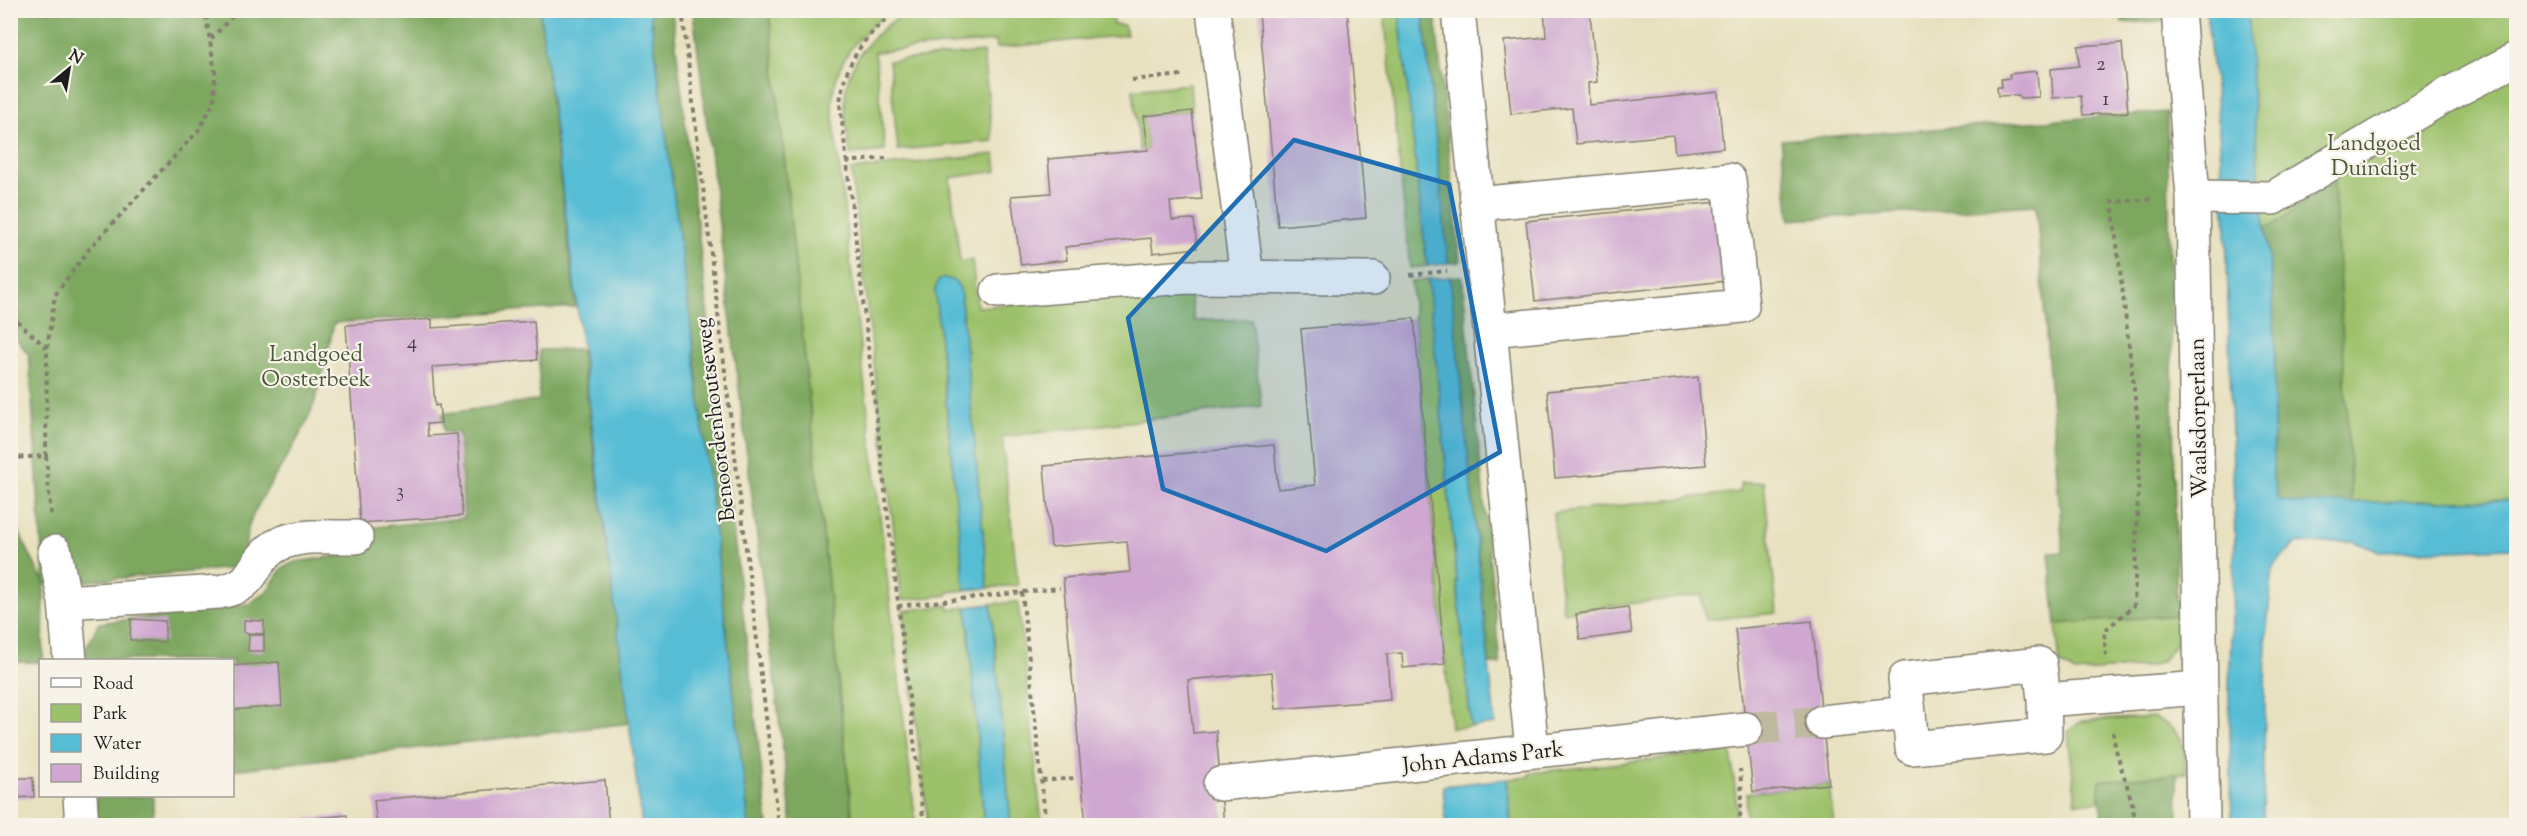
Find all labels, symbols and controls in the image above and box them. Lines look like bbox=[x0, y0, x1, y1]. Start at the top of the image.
north arrow bbox=[39, 39, 99, 99]
text: N bbox=[64, 45, 87, 71]
house number: 2 bbox=[2096, 51, 2106, 80]
house number: 1 bbox=[2103, 86, 2110, 115]
park label: Landgoed Duindigt bbox=[2327, 129, 2421, 186]
street label: Benoordenhoutseweg bbox=[689, 316, 745, 523]
house number: 4 bbox=[407, 329, 417, 358]
street label: Waalsdorperlaan bbox=[2183, 337, 2217, 499]
park label: Landgoed Oosterbeek bbox=[261, 340, 371, 397]
house number: 3 bbox=[396, 478, 404, 507]
legend bbox=[39, 659, 234, 797]
text: Road bbox=[93, 672, 133, 698]
text: Park bbox=[93, 702, 128, 728]
text: Water bbox=[93, 732, 142, 758]
street label: John Adams Park bbox=[1400, 735, 1565, 783]
text: Building bbox=[93, 762, 159, 788]

